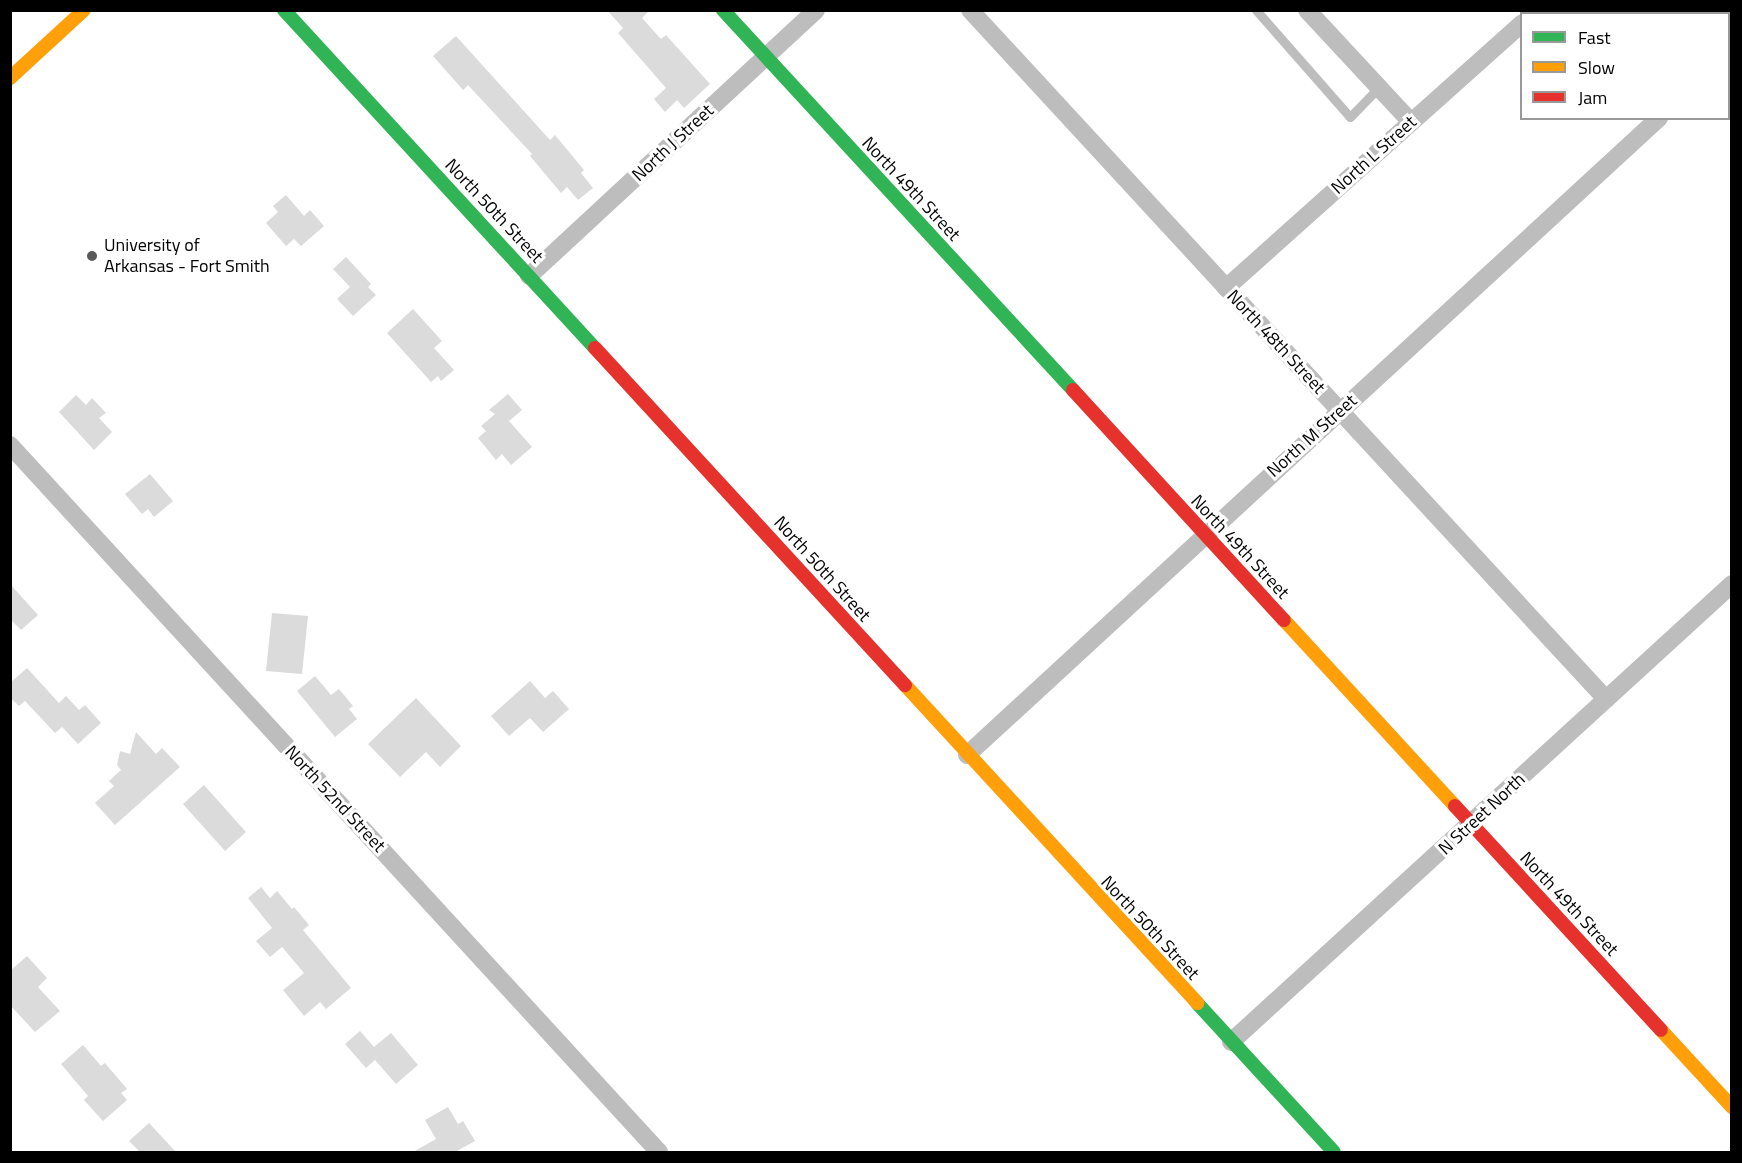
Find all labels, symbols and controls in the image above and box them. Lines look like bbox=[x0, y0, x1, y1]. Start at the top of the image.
legend bbox=[1520, 12, 1730, 120]
text: Fast bbox=[1578, 24, 1611, 51]
text: Slow bbox=[1578, 54, 1615, 81]
text: Jam bbox=[1578, 84, 1607, 111]
street label: North J Street bbox=[628, 100, 718, 186]
street label: North L Street bbox=[1327, 111, 1421, 199]
street label: North 49th Street bbox=[857, 133, 965, 245]
street label: North 50th Street bbox=[440, 155, 548, 267]
place label: University of Arkansas - Fort Smith bbox=[104, 235, 270, 278]
marker: University of Arkansas - Fort Smith bbox=[85, 249, 99, 263]
street label: North 48th Street bbox=[1222, 286, 1330, 398]
street label: North M Street bbox=[1263, 390, 1361, 482]
street label: North 49th Street bbox=[1186, 491, 1294, 603]
street label: North 50th Street bbox=[769, 512, 875, 626]
street label: North 52nd Street bbox=[280, 741, 390, 857]
street label: N Street North bbox=[1434, 768, 1530, 860]
street label: North 49th Street bbox=[1515, 848, 1623, 960]
street label: North 50th Street bbox=[1096, 872, 1204, 984]

